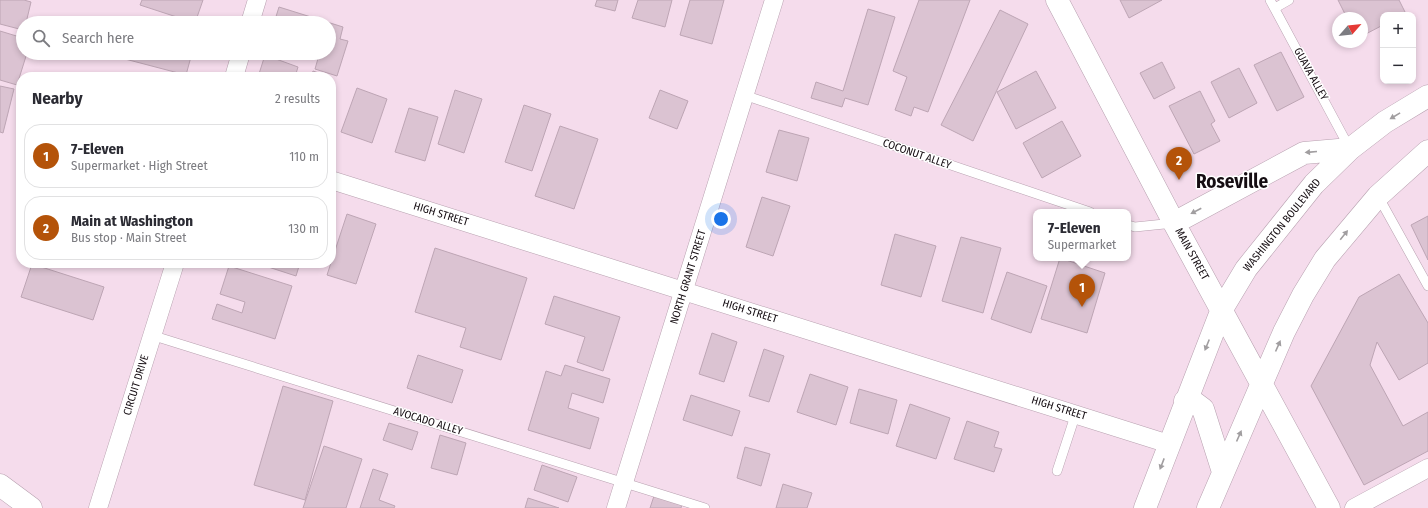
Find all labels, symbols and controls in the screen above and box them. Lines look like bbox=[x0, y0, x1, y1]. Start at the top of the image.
north arrow bbox=[1332, 12, 1368, 48]
map controls bbox=[1380, 12, 1416, 84]
button: + bbox=[1380, 12, 1416, 48]
search box bbox=[16, 16, 336, 60]
icon: search bbox=[30, 27, 52, 49]
text: Search here bbox=[62, 29, 134, 47]
street label: GUAVA ALLEY bbox=[1291, 45, 1331, 103]
button: − bbox=[1380, 48, 1416, 84]
text: Nearby bbox=[32, 88, 83, 109]
text: 2 results bbox=[275, 91, 320, 106]
one-way arrow bbox=[1389, 113, 1401, 120]
street label: COCONUT ALLEY bbox=[881, 136, 953, 172]
text: 7-Eleven bbox=[71, 140, 124, 158]
pin: 2 bbox=[1166, 147, 1192, 180]
text: 1 bbox=[43, 149, 49, 164]
text: 110 m bbox=[289, 149, 319, 164]
one-way arrow bbox=[1305, 149, 1317, 155]
text: Supermarket · High Street bbox=[71, 158, 208, 173]
district label: Roseville bbox=[1196, 170, 1268, 193]
street label: WASHINGTON BOULEVARD bbox=[1241, 176, 1323, 274]
street label: HIGH STREET bbox=[412, 199, 471, 229]
one-way arrow bbox=[1190, 208, 1202, 214]
your location bbox=[711, 209, 731, 229]
popup bbox=[1033, 209, 1131, 261]
text: Main at Washington bbox=[71, 212, 193, 230]
text: 7-Eleven bbox=[1048, 219, 1101, 237]
text: 2 bbox=[43, 221, 49, 236]
text: 130 m bbox=[288, 221, 319, 236]
street label: MAIN STREET bbox=[1172, 226, 1212, 283]
street label: NORTH GRANT STREET bbox=[667, 227, 709, 326]
text: Bus stop · Main Street bbox=[71, 230, 187, 245]
one-way arrow bbox=[1340, 230, 1348, 240]
text: Supermarket bbox=[1048, 237, 1116, 252]
pin: 1 bbox=[1069, 274, 1095, 307]
street label: HIGH STREET bbox=[721, 296, 780, 326]
one-way arrow bbox=[1204, 340, 1210, 352]
one-way arrow bbox=[1275, 340, 1281, 352]
street label: CIRCUIT DRIVE bbox=[121, 353, 151, 417]
street label: HIGH STREET bbox=[1030, 393, 1089, 423]
street label: AVOCADO ALLEY bbox=[392, 404, 465, 438]
one-way arrow bbox=[1236, 430, 1242, 442]
one-way arrow bbox=[1158, 458, 1164, 470]

